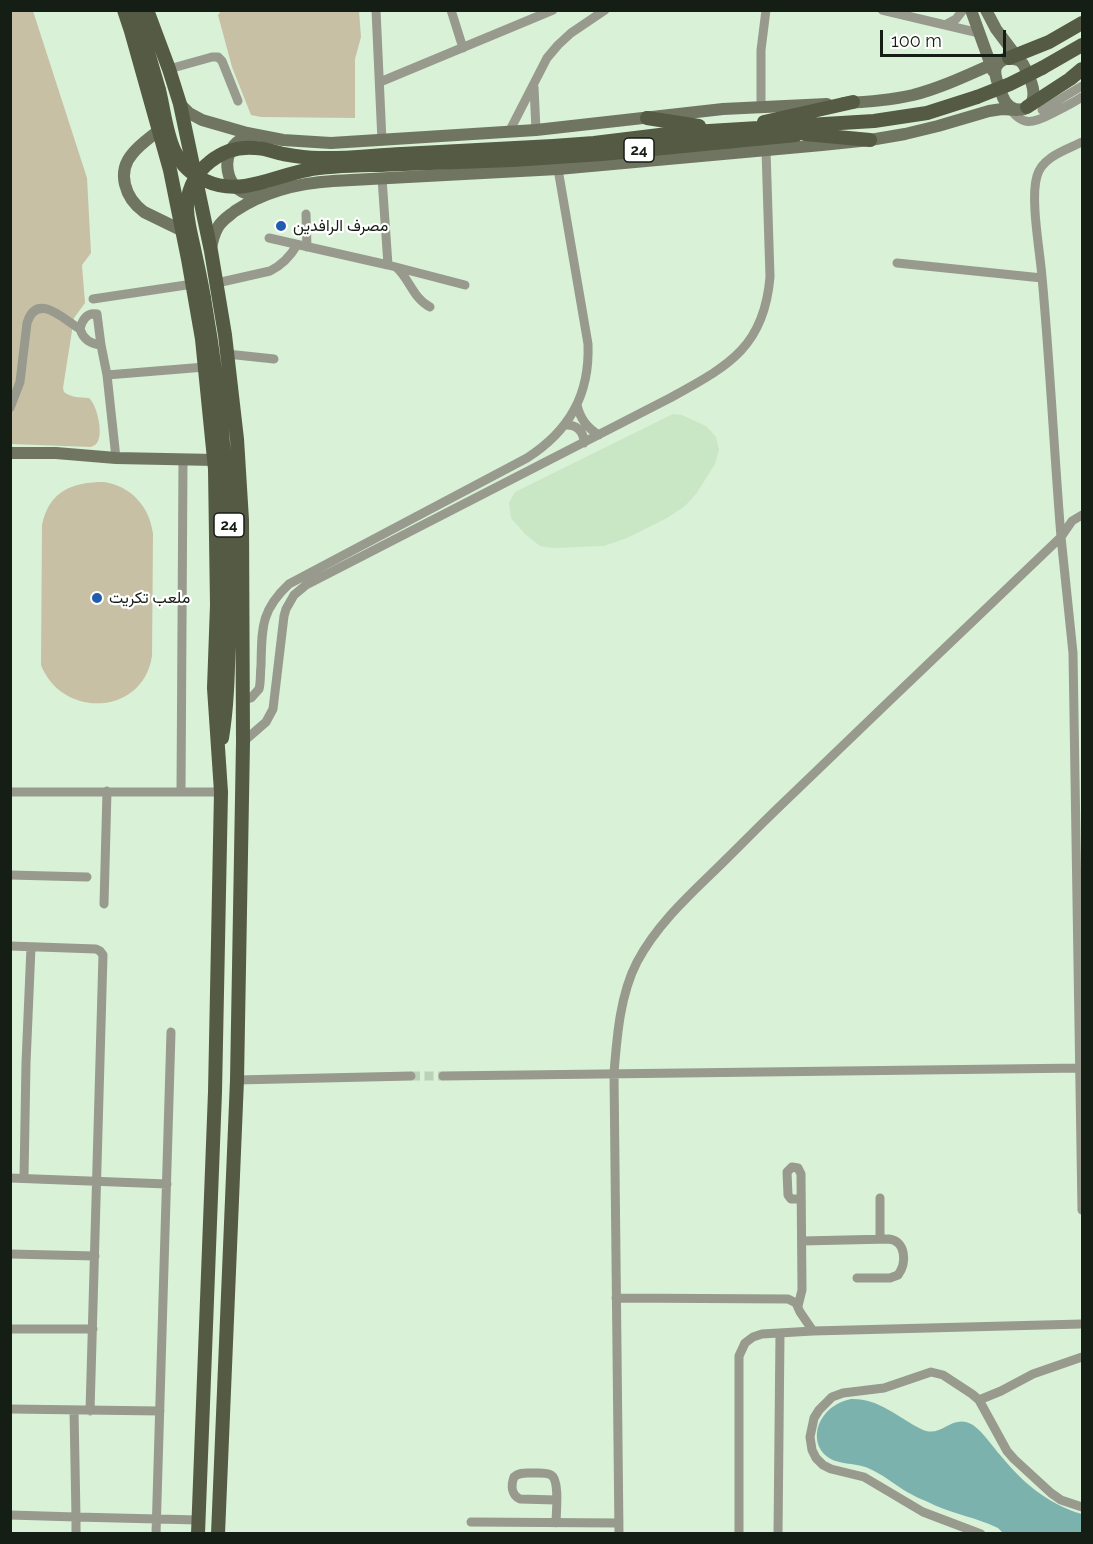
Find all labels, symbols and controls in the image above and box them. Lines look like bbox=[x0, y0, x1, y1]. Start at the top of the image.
scale bar bbox=[883, 18, 1009, 56]
text: 100 m bbox=[891, 30, 942, 51]
road number: 24 bbox=[624, 138, 654, 162]
place label: مصرف الرافدين bbox=[293, 216, 388, 236]
marker: مصرف الرافدين bbox=[274, 219, 288, 233]
road number: 24 bbox=[214, 513, 244, 537]
place label: ملعب تكريت bbox=[109, 588, 190, 608]
marker: ملعب تكريت bbox=[90, 591, 104, 605]

